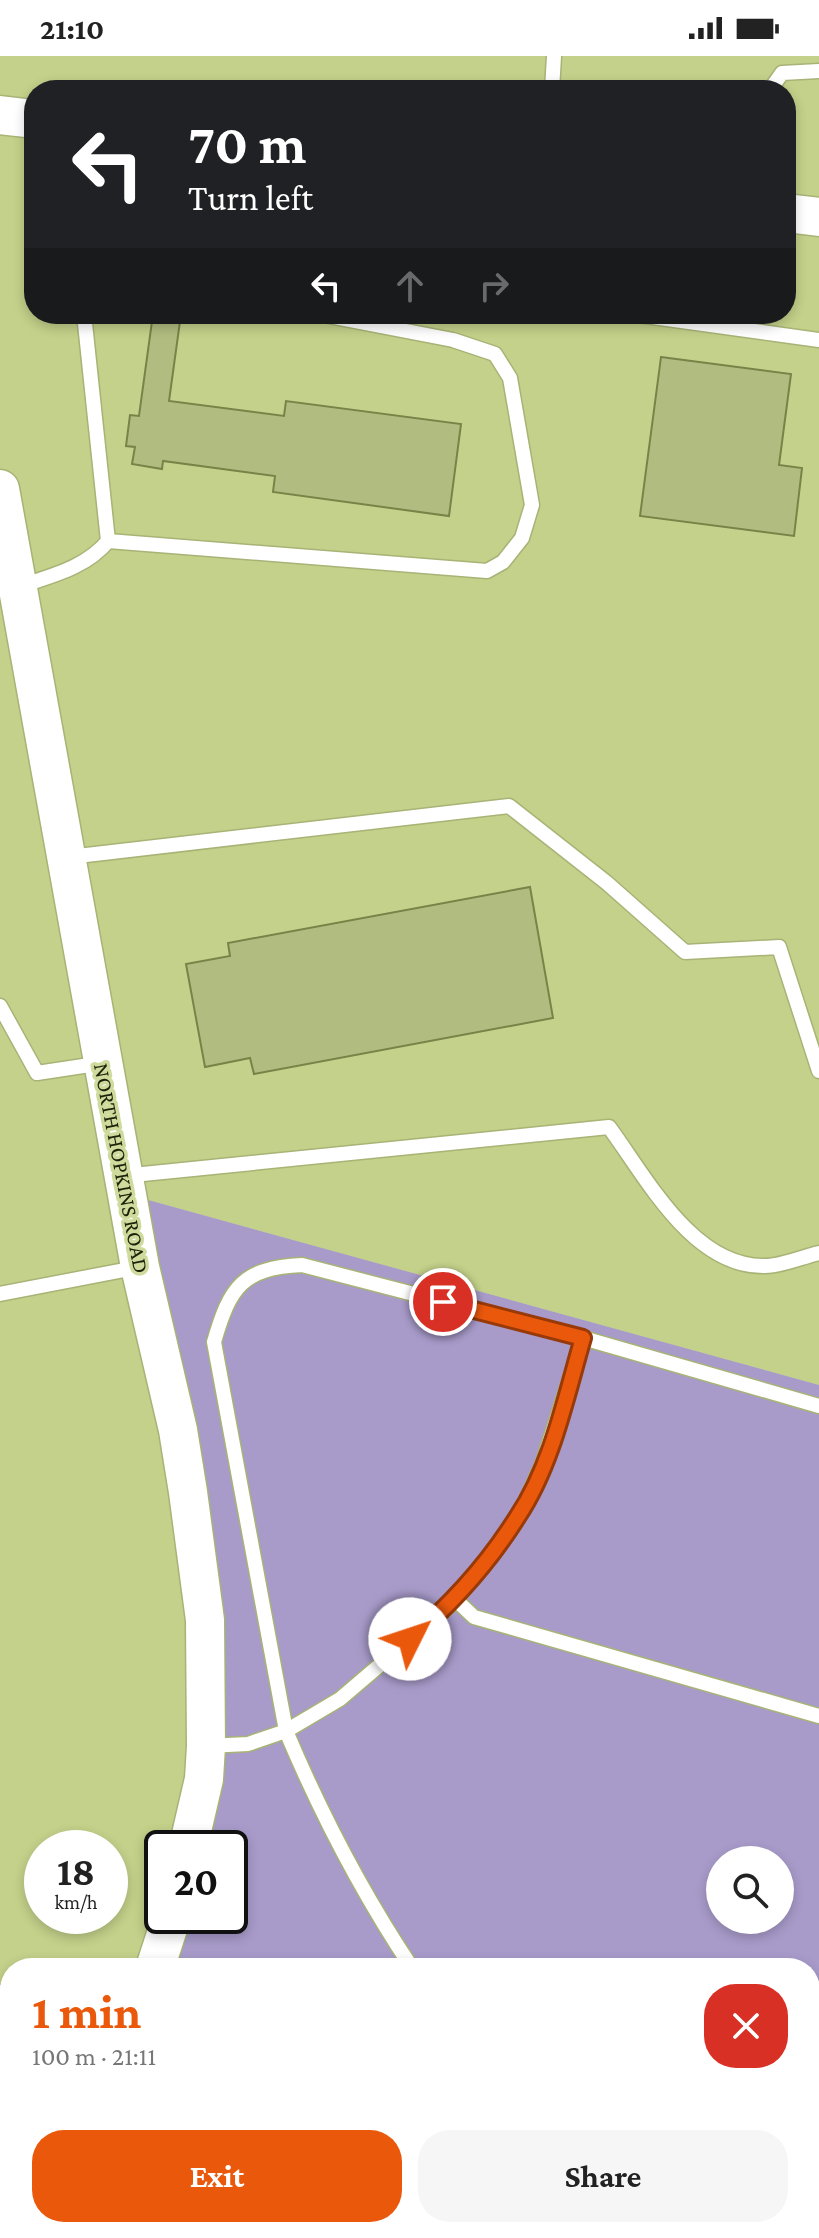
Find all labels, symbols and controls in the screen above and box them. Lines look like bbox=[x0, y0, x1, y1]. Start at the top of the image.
text: 21:10 bbox=[40, 12, 104, 45]
icon: left bbox=[56, 112, 160, 216]
text: 70 m bbox=[188, 113, 307, 175]
text: Turn left bbox=[188, 178, 313, 218]
icon: left bbox=[304, 264, 348, 308]
icon: ahead bbox=[388, 264, 432, 308]
icon: right bbox=[472, 264, 516, 308]
street label: NORTH HOPKINS ROAD bbox=[89, 1061, 154, 1275]
pin bbox=[409, 1268, 477, 1336]
icon: arrive bbox=[421, 1280, 465, 1324]
position arrow bbox=[368, 1597, 452, 1681]
speed limit sign: 20 bbox=[144, 1830, 248, 1934]
map controls bbox=[706, 1846, 794, 1934]
button: search bbox=[706, 1846, 794, 1934]
text: 18 bbox=[57, 1849, 95, 1894]
text: km/h bbox=[54, 1891, 98, 1913]
button: close bbox=[704, 1984, 788, 2068]
text: 1 min bbox=[32, 1985, 141, 2038]
text: 100 m · 21:11 bbox=[32, 2042, 156, 2071]
button: Exit bbox=[32, 2130, 402, 2222]
button: Share bbox=[418, 2130, 788, 2222]

